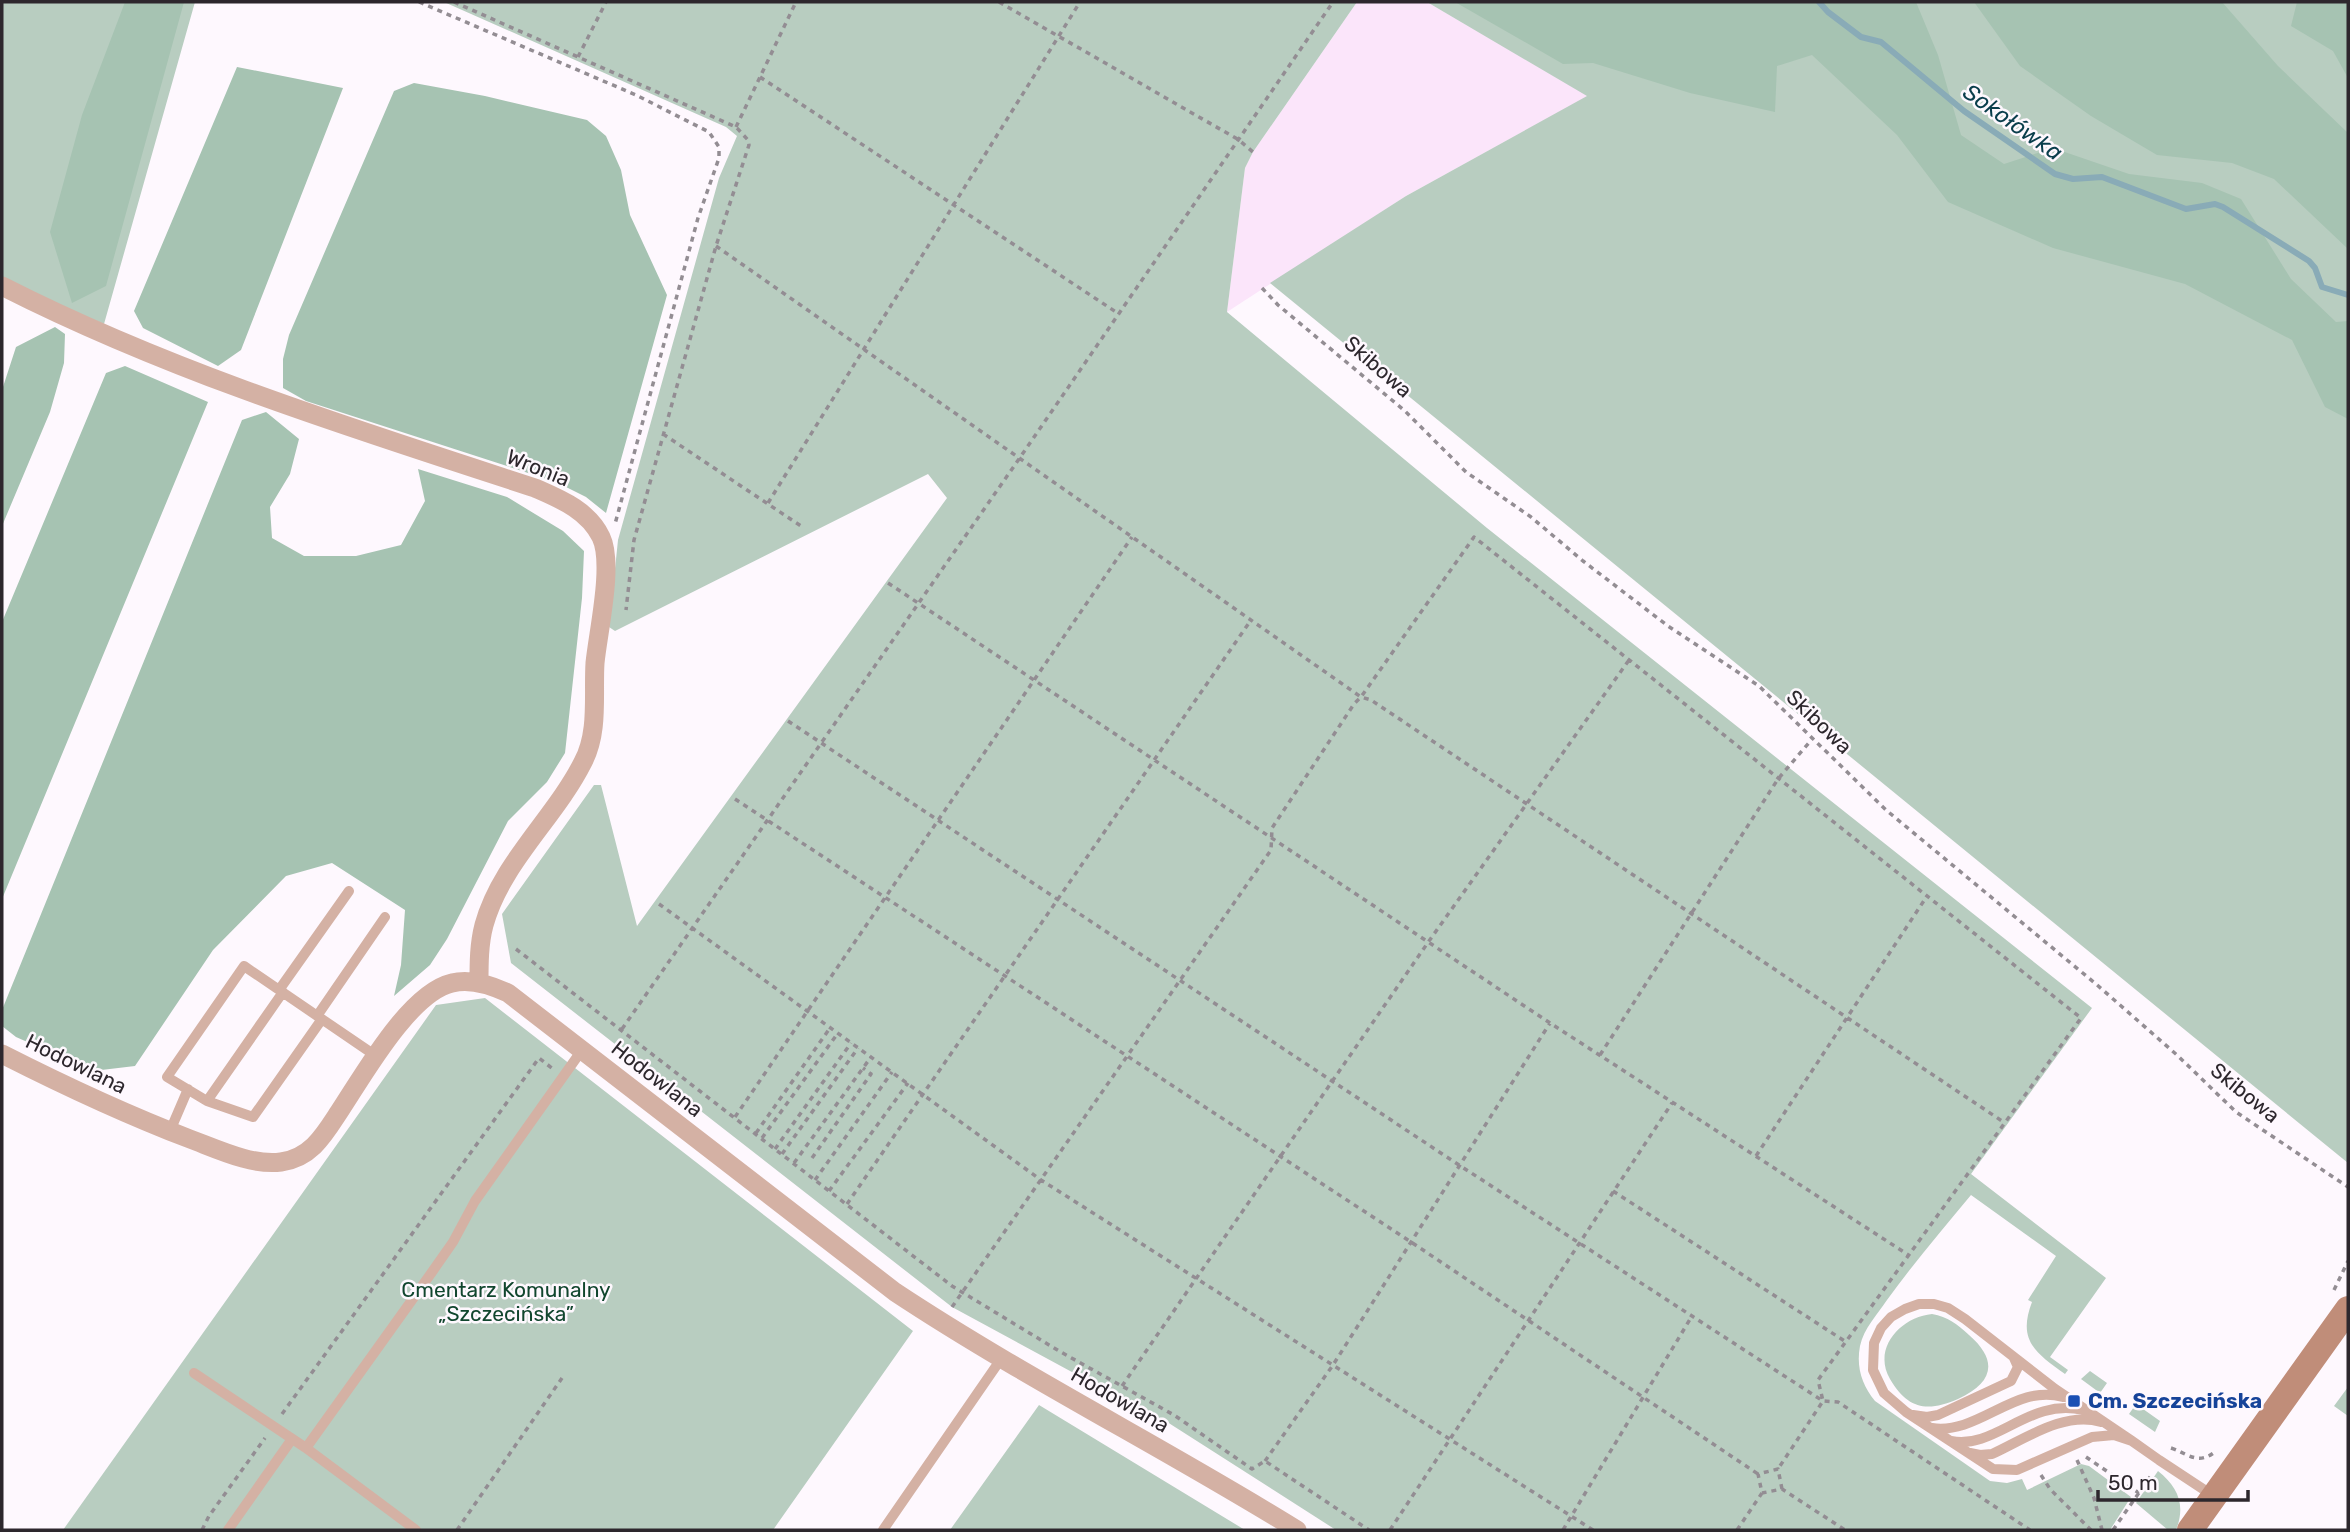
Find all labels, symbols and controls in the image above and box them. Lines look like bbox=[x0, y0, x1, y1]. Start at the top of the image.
water label: Sokołówka bbox=[1958, 78, 2068, 166]
street label: Skibowa bbox=[1339, 331, 1417, 403]
street label: Wronia bbox=[503, 444, 573, 491]
street label: Skibowa bbox=[1781, 684, 1857, 759]
street label: Hodowlana bbox=[22, 1028, 131, 1099]
street label: Hodowlana bbox=[607, 1035, 708, 1122]
street label: Skibowa bbox=[2206, 1057, 2285, 1128]
park label: Cmentarz Komunalny „Szczecińska” bbox=[401, 1277, 611, 1326]
street label: Hodowlana bbox=[1067, 1361, 1174, 1438]
place label: Cm. Szczecińska bbox=[2088, 1388, 2262, 1413]
marker: Cm. Szczecińska bbox=[2066, 1393, 2082, 1409]
scale bar bbox=[2098, 1458, 2248, 1502]
text: 50 m bbox=[2108, 1470, 2158, 1495]

